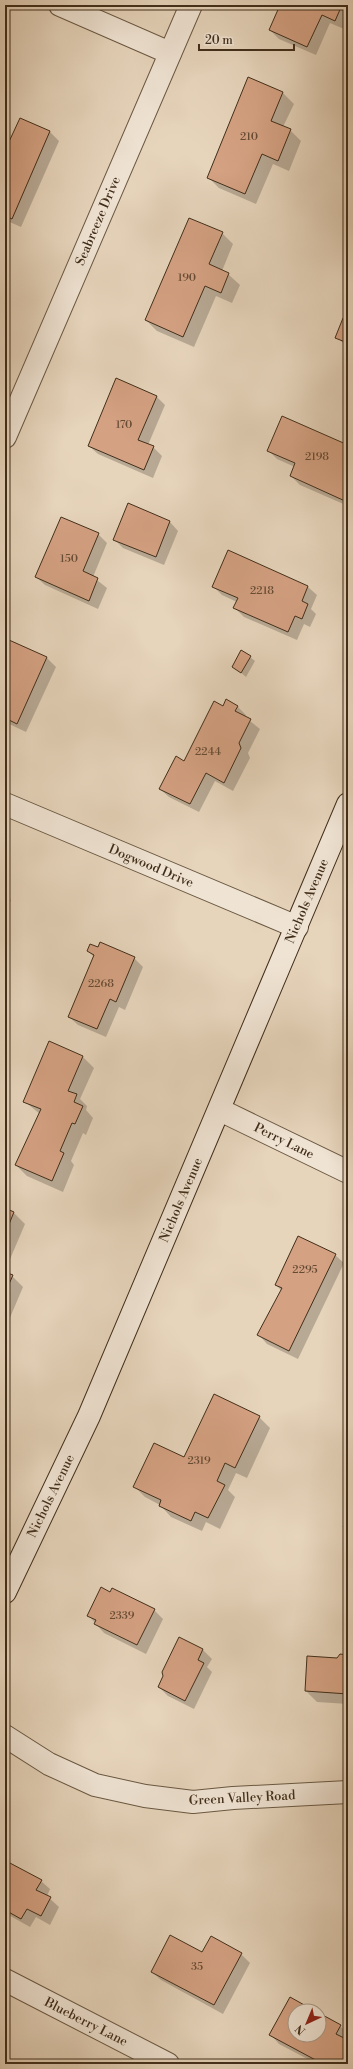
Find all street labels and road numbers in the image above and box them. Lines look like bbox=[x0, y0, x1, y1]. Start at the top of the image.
street label: Seabreeze Drive bbox=[72, 174, 124, 268]
street label: Dogwood Drive bbox=[106, 841, 196, 891]
street label: Nichols Avenue bbox=[282, 856, 332, 946]
street label: Perry Lane bbox=[251, 1120, 317, 1163]
street label: Nichols Avenue bbox=[156, 1155, 206, 1245]
street label: Nichols Avenue bbox=[24, 1451, 78, 1540]
street label: Green Valley Road bbox=[188, 1787, 296, 1809]
street label: Blueberry Lane bbox=[41, 1994, 131, 2050]

